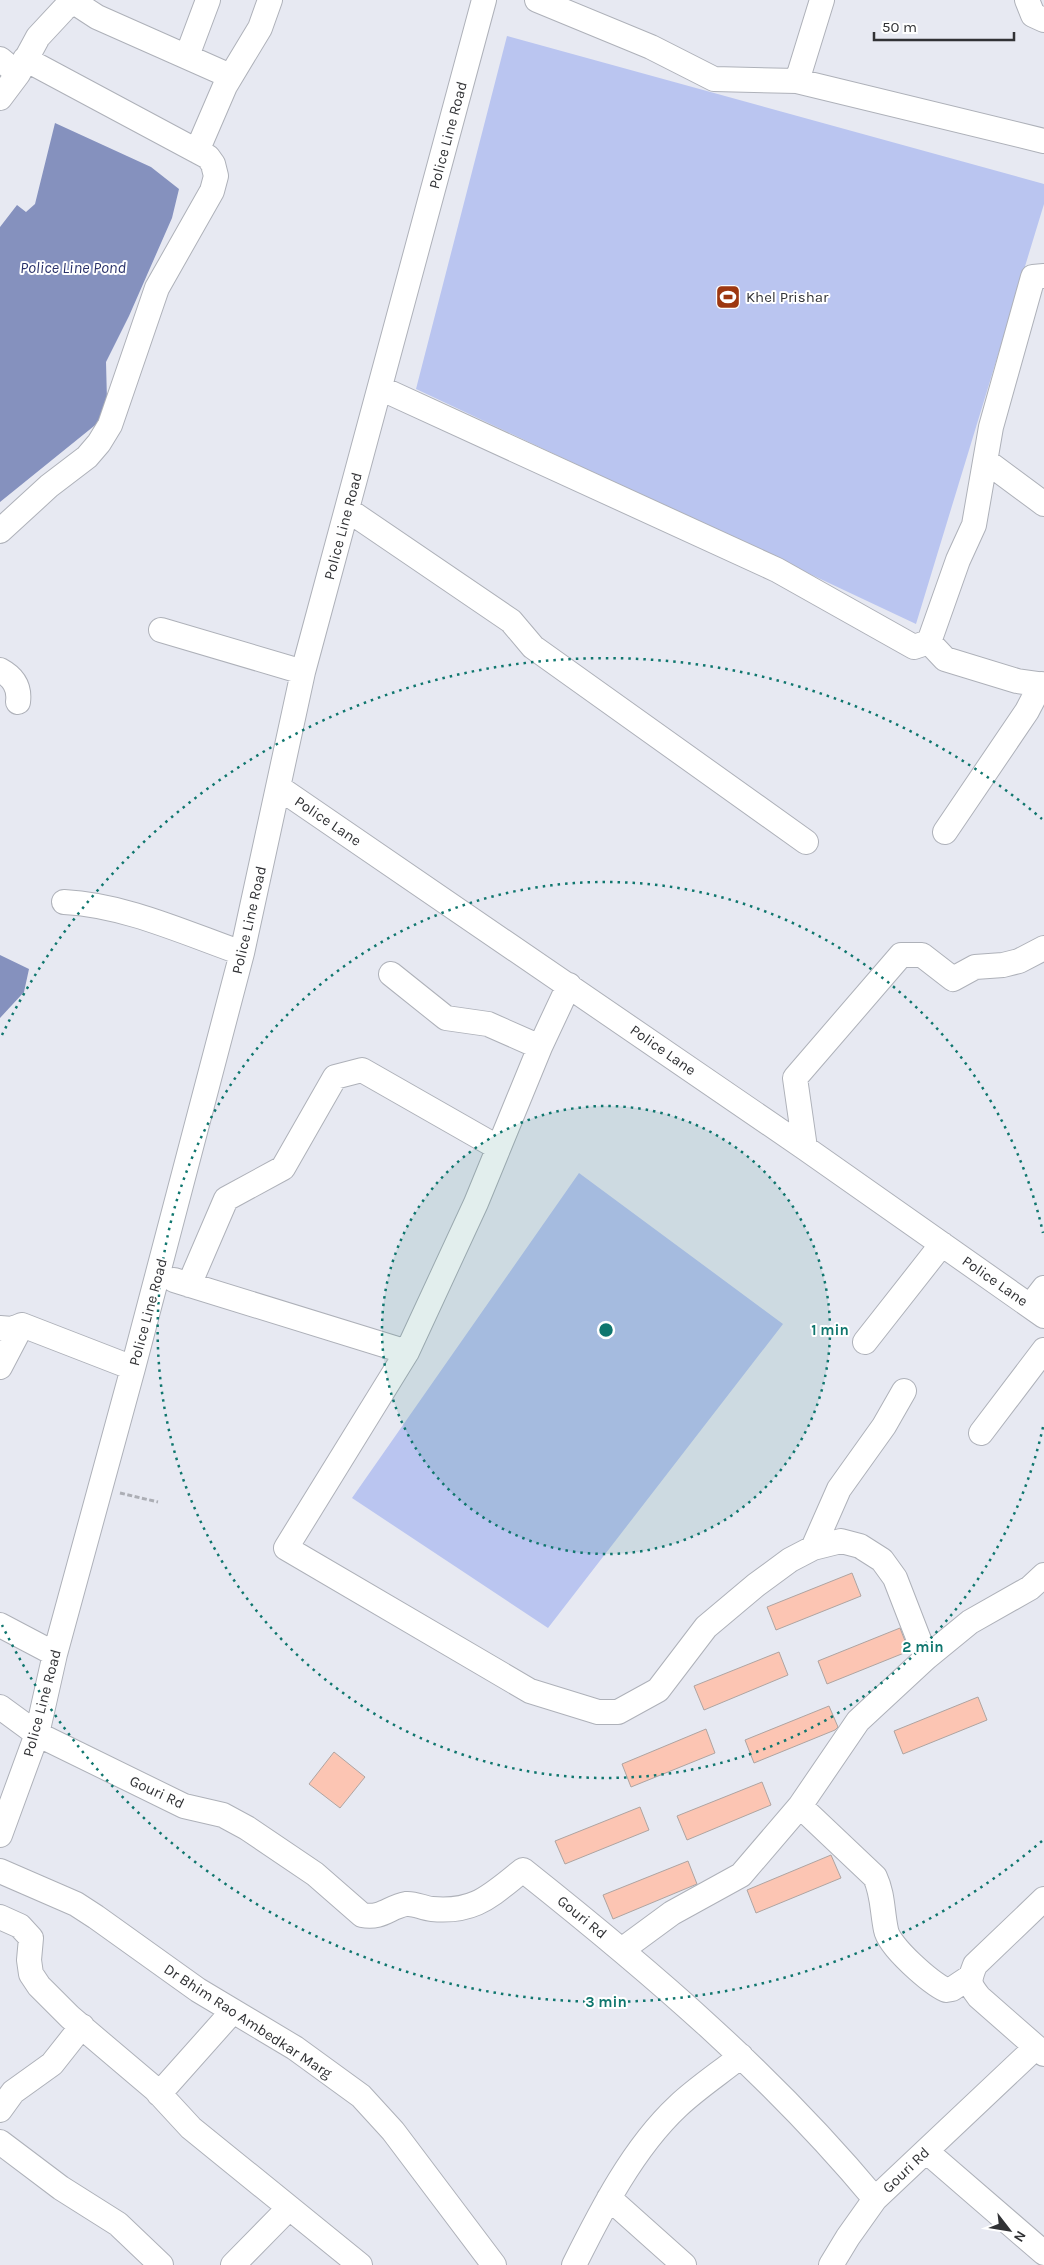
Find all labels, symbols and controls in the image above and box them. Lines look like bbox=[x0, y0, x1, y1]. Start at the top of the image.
scale bar bbox=[874, 10, 1014, 42]
text: 50 m bbox=[882, 18, 917, 36]
street label: Police Line Road bbox=[425, 79, 471, 191]
water label: Police Line Pond bbox=[20, 258, 126, 277]
sports icon: Khel Prishar bbox=[715, 284, 741, 310]
place label: Khel Prishar bbox=[746, 288, 829, 306]
street label: Police Line Road bbox=[320, 470, 366, 582]
street label: Police Lane bbox=[291, 792, 365, 850]
street label: Police Line Road bbox=[228, 864, 270, 976]
street label: Police Lane bbox=[627, 1021, 699, 1079]
street label: Police Lane bbox=[959, 1252, 1031, 1310]
street label: Police Line Road bbox=[125, 1256, 171, 1368]
centre of rings bbox=[597, 1321, 615, 1339]
text: 1 min bbox=[811, 1321, 849, 1339]
text: 2 min bbox=[902, 1638, 944, 1656]
street label: Police Line Road bbox=[19, 1647, 65, 1759]
street label: Gouri Rd bbox=[127, 1771, 187, 1813]
street label: Gouri Rd bbox=[554, 1892, 610, 1942]
street label: Dr Bhim Rao Ambedkar Marg bbox=[161, 1960, 336, 2082]
text: 3 min bbox=[585, 1993, 627, 2011]
street label: Gouri Rd bbox=[879, 2143, 933, 2197]
north arrow bbox=[984, 2205, 1034, 2255]
text: N bbox=[1010, 2228, 1030, 2245]

